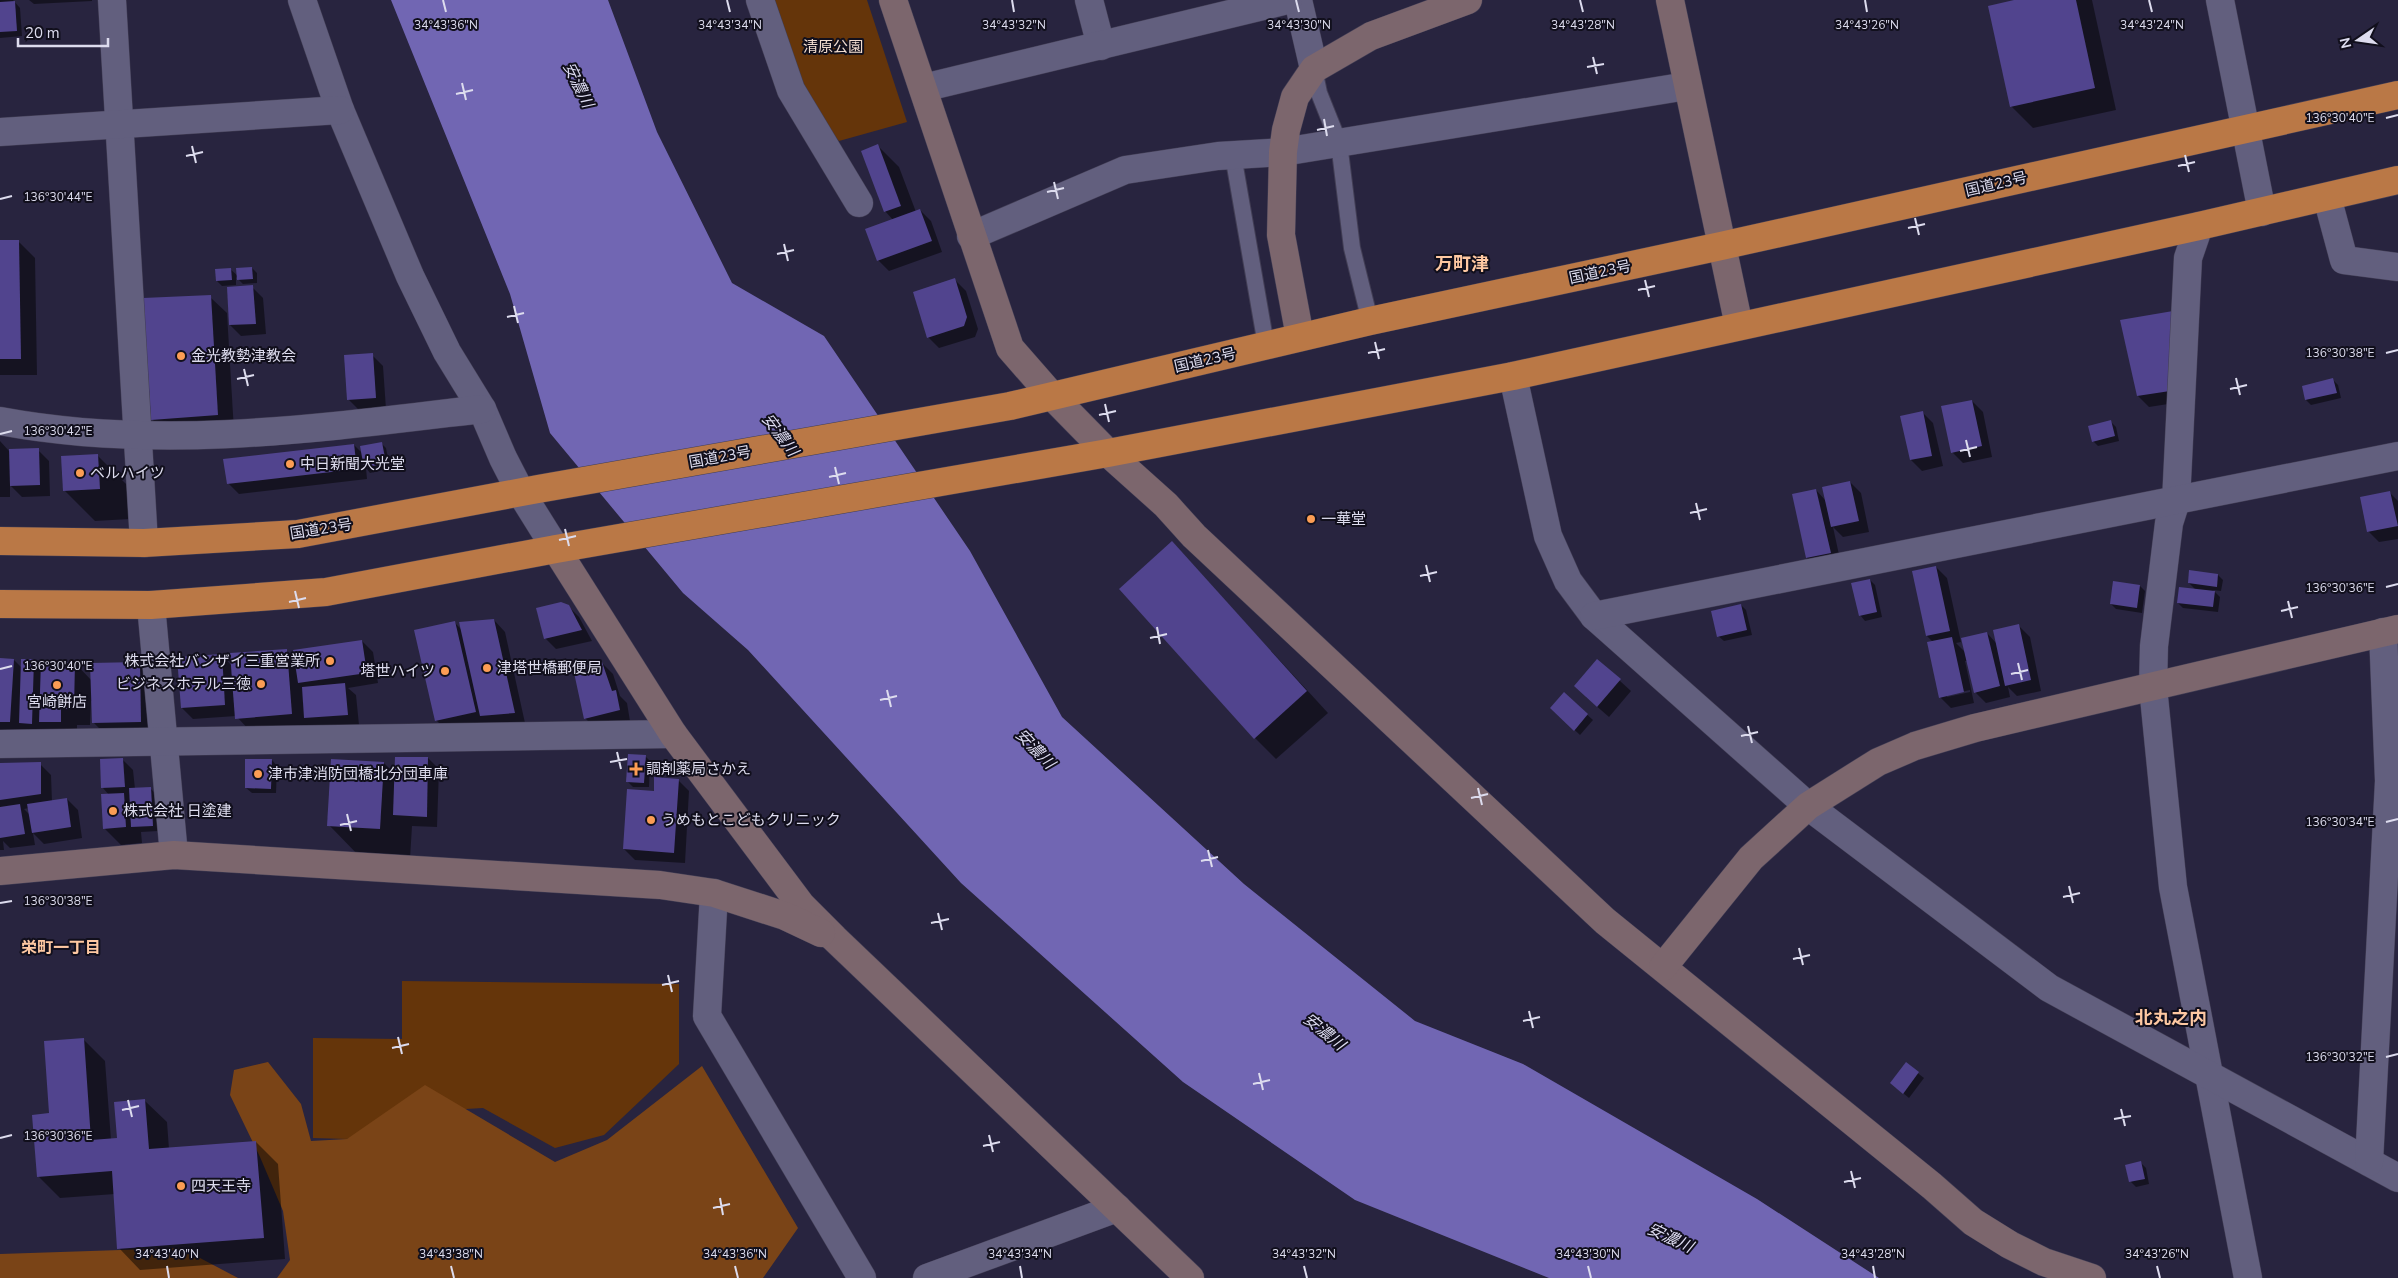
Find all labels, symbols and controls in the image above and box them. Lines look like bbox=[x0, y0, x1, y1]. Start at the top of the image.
scale bar bbox=[18, 15, 108, 47]
north arrow bbox=[2333, 15, 2383, 65]
text: 34°43'36"N bbox=[414, 17, 478, 33]
text: 34°43'34"N bbox=[698, 17, 762, 33]
text: 34°43'32"N bbox=[982, 17, 1046, 33]
text: 34°43'30"N bbox=[1267, 17, 1331, 33]
text: 34°43'28"N bbox=[1551, 17, 1615, 33]
text: 34°43'26"N bbox=[1835, 17, 1899, 33]
text: 34°43'24"N bbox=[2120, 17, 2184, 33]
text: 20 m bbox=[25, 23, 60, 43]
text: N bbox=[2335, 36, 2356, 50]
park label: 清原公園 bbox=[803, 37, 863, 57]
water label: 安濃川 bbox=[558, 59, 599, 113]
text: 136°30'40"E bbox=[2305, 110, 2375, 126]
street label: 国道23号 bbox=[1963, 167, 2029, 201]
text: 136°30'44"E bbox=[23, 189, 93, 205]
district label: 万町津 bbox=[1435, 252, 1489, 276]
street label: 国道23号 bbox=[1567, 256, 1633, 288]
street label: 国道23号 bbox=[1172, 343, 1238, 377]
text: 136°30'38"E bbox=[2305, 345, 2375, 361]
place label: 金光教勢津教会 bbox=[191, 346, 296, 366]
marker: 金光教勢津教会 bbox=[175, 350, 187, 362]
water label: 安濃川 bbox=[757, 409, 804, 462]
text: 136°30'42"E bbox=[23, 423, 93, 439]
street label: 国道23号 bbox=[687, 442, 753, 472]
place label: 中日新聞大光堂 bbox=[300, 454, 405, 474]
marker: 中日新聞大光堂 bbox=[284, 458, 296, 470]
place label: ベルハイツ bbox=[90, 463, 165, 483]
marker: ベルハイツ bbox=[74, 467, 86, 479]
place label: 一華堂 bbox=[1321, 509, 1366, 529]
marker: 一華堂 bbox=[1305, 513, 1317, 525]
street label: 国道23号 bbox=[288, 514, 354, 544]
text: 136°30'36"E bbox=[2305, 580, 2375, 596]
place label: 株式会社バンザイ三重営業所 bbox=[124, 651, 320, 671]
marker: 株式会社バンザイ三重営業所 bbox=[324, 655, 336, 667]
text: 136°30'40"E bbox=[23, 658, 93, 674]
place label: 津塔世橋郵便局 bbox=[497, 658, 602, 678]
place label: 塔世ハイツ bbox=[360, 661, 435, 681]
marker: 津塔世橋郵便局 bbox=[481, 662, 493, 674]
marker: 塔世ハイツ bbox=[439, 665, 451, 677]
place label: ビジネスホテル三徳 bbox=[116, 674, 251, 694]
marker: ビジネスホテル三徳 bbox=[255, 678, 267, 690]
marker: 宮崎餅店 bbox=[51, 679, 63, 691]
place label: 宮崎餅店 bbox=[27, 692, 87, 712]
water label: 安濃川 bbox=[1010, 724, 1061, 775]
place label: 調剤薬局さかえ bbox=[646, 759, 751, 779]
marker: 調剤薬局さかえ bbox=[630, 763, 642, 775]
place label: 津市津消防団橋北分団車庫 bbox=[268, 764, 448, 784]
marker: 津市津消防団橋北分団車庫 bbox=[252, 768, 264, 780]
place label: 株式会社 日塗建 bbox=[123, 801, 232, 821]
marker: 株式会社 日塗建 bbox=[107, 805, 119, 817]
place label: うめもとこどもクリニック bbox=[661, 810, 841, 830]
marker: うめもとこどもクリニック bbox=[645, 814, 657, 826]
text: 136°30'34"E bbox=[2305, 814, 2375, 830]
text: 136°30'38"E bbox=[23, 893, 93, 909]
district label: 栄町一丁目 bbox=[21, 937, 101, 959]
district label: 北丸之内 bbox=[2135, 1006, 2207, 1030]
water label: 安濃川 bbox=[1298, 1008, 1351, 1057]
text: 136°30'32"E bbox=[2305, 1049, 2375, 1065]
text: 136°30'36"E bbox=[23, 1128, 93, 1144]
place label: 四天王寺 bbox=[191, 1176, 251, 1196]
marker: 四天王寺 bbox=[175, 1180, 187, 1192]
water label: 安濃川 bbox=[1644, 1218, 1698, 1259]
text: 34°43'40"N bbox=[135, 1246, 199, 1262]
text: 34°43'38"N bbox=[419, 1246, 483, 1262]
text: 34°43'36"N bbox=[703, 1246, 767, 1262]
text: 34°43'34"N bbox=[988, 1246, 1052, 1262]
text: 34°43'32"N bbox=[1272, 1246, 1336, 1262]
text: 34°43'30"N bbox=[1556, 1246, 1620, 1262]
text: 34°43'28"N bbox=[1841, 1246, 1905, 1262]
text: 34°43'26"N bbox=[2125, 1246, 2189, 1262]

